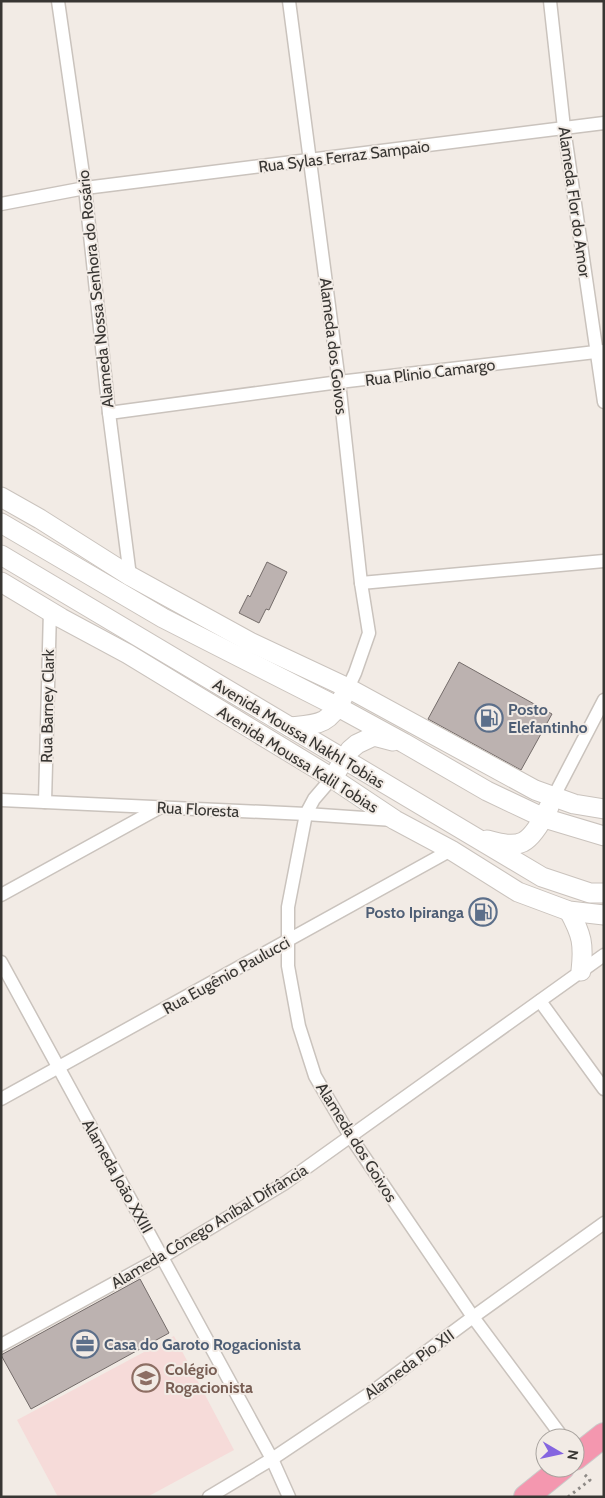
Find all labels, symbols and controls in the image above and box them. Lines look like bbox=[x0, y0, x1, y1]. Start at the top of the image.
street label: Alameda Flor do Amor bbox=[555, 125, 595, 280]
street label: Rua Sylas Ferraz Sampaio bbox=[257, 137, 431, 176]
street label: Alameda Nossa Senhora do Rosário bbox=[74, 169, 117, 409]
street label: Alameda dos Goivos bbox=[316, 277, 351, 416]
street label: Rua Plinio Camargo bbox=[364, 355, 496, 390]
street label: Rua Barney Clark bbox=[37, 648, 58, 763]
street label: Avenida Moussa Nakhl Tobias bbox=[209, 675, 388, 792]
place label: Posto Elefantinho bbox=[508, 700, 588, 737]
street label: Avenida Moussa Kalil Tobias bbox=[214, 702, 382, 817]
fuel station icon: Posto Elefantinho bbox=[474, 703, 504, 733]
street label: Rua Floresta bbox=[156, 798, 240, 821]
fuel station icon: Posto Ipiranga bbox=[468, 897, 498, 927]
place label: Posto Ipiranga bbox=[365, 903, 464, 922]
street label: Rua Eugênio Paulucci bbox=[160, 933, 293, 1018]
street label: Alameda dos Goivos bbox=[312, 1079, 401, 1206]
street label: Alameda João XXIII bbox=[78, 1116, 157, 1237]
street label: Alameda Cônego Aníbal Difrância bbox=[108, 1160, 311, 1293]
street label: Alameda Pio XII bbox=[361, 1326, 458, 1403]
office icon: Casa do Garoto Rogacionista bbox=[70, 1329, 100, 1359]
place label: Casa do Garoto Rogacionista bbox=[104, 1335, 301, 1354]
place label: Colégio Rogacionista bbox=[165, 1360, 253, 1397]
school or university icon: Colégio Rogacionista bbox=[131, 1363, 161, 1393]
north arrow bbox=[535, 1428, 585, 1478]
text: N bbox=[563, 1449, 583, 1461]

